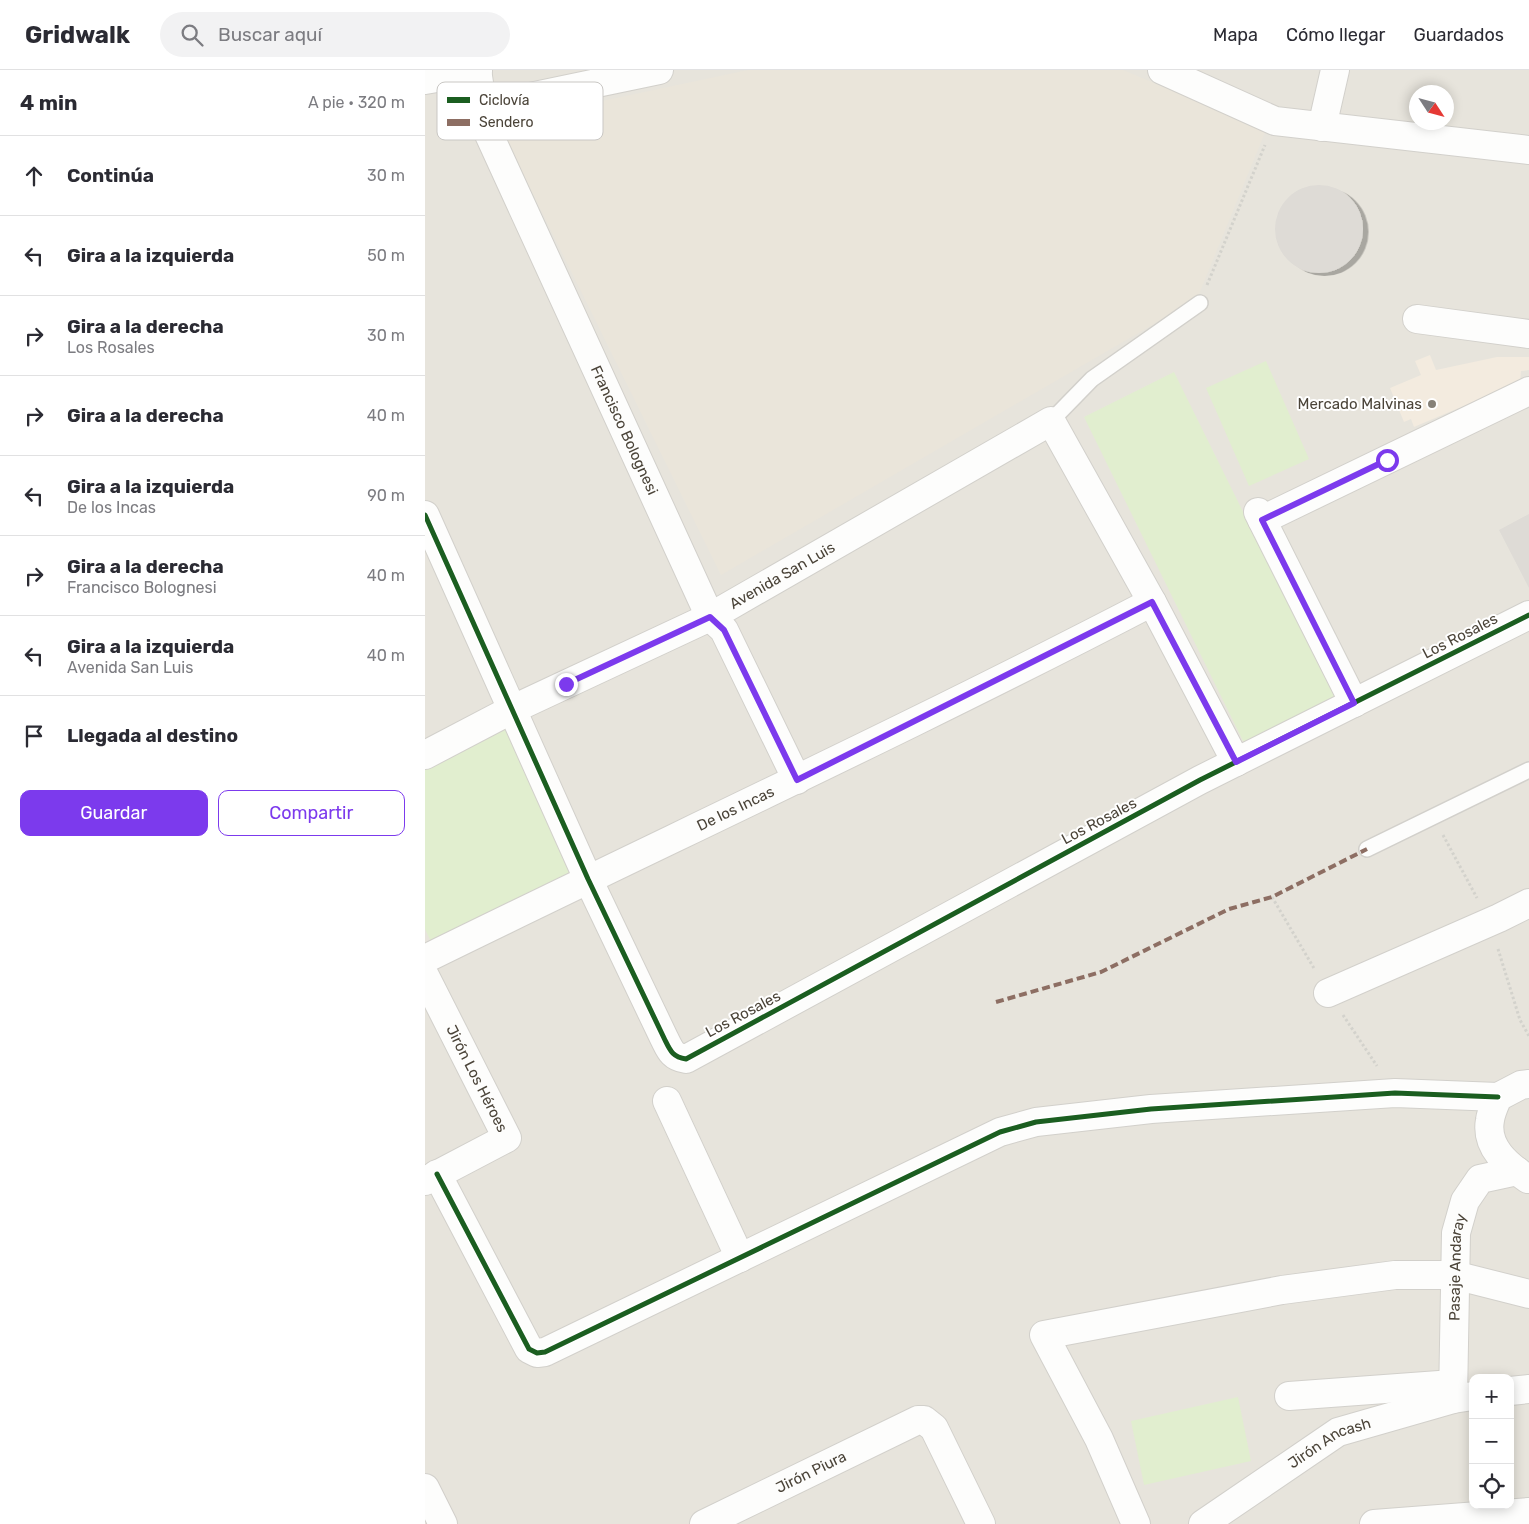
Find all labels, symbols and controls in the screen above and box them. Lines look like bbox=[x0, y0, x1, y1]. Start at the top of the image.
search box bbox=[160, 12, 510, 57]
text: Gridwalk bbox=[25, 21, 130, 49]
icon: search bbox=[178, 21, 206, 49]
text: Buscar aquí bbox=[218, 23, 322, 46]
text: Mapa bbox=[1213, 24, 1258, 46]
text: Cómo llegar bbox=[1286, 24, 1385, 46]
text: Guardados bbox=[1413, 24, 1504, 46]
legend bbox=[437, 82, 603, 140]
north arrow bbox=[1409, 85, 1454, 130]
text: 4 min bbox=[20, 90, 78, 115]
text: Ciclovía bbox=[479, 92, 530, 109]
text: A pie · 320 m bbox=[308, 93, 405, 112]
text: Sendero bbox=[479, 114, 533, 131]
icon: ahead bbox=[20, 162, 48, 190]
text: Continúa bbox=[67, 164, 154, 187]
text: 30 m bbox=[367, 166, 405, 185]
icon: left bbox=[20, 242, 48, 270]
text: Gira a la izquierda bbox=[67, 244, 234, 267]
text: 50 m bbox=[367, 246, 405, 265]
text: Gira a la derecha bbox=[67, 315, 224, 338]
icon: right bbox=[20, 322, 48, 350]
text: 30 m bbox=[367, 326, 405, 345]
text: Los Rosales bbox=[67, 338, 155, 357]
street label: Francisco Bolognesi bbox=[587, 363, 662, 498]
place label: Mercado Malvinas bbox=[1298, 395, 1422, 413]
marker: Mercado Malvinas bbox=[1426, 398, 1438, 410]
icon: right bbox=[20, 402, 48, 430]
text: Gira a la derecha bbox=[67, 404, 224, 427]
text: 40 m bbox=[367, 406, 405, 425]
route start bbox=[1376, 449, 1399, 472]
text: Gira a la izquierda bbox=[67, 475, 234, 498]
icon: left bbox=[20, 482, 48, 510]
text: 90 m bbox=[367, 486, 405, 505]
text: De los Incas bbox=[67, 498, 156, 517]
street label: Avenida San Luis bbox=[726, 538, 838, 613]
text: Gira a la derecha bbox=[67, 555, 224, 578]
icon: right bbox=[20, 562, 48, 590]
text: 40 m bbox=[367, 566, 405, 585]
text: Francisco Bolognesi bbox=[67, 578, 217, 597]
street label: Los Rosales bbox=[1419, 609, 1501, 663]
text: Gira a la izquierda bbox=[67, 635, 234, 658]
icon: left bbox=[20, 642, 48, 670]
text: 40 m bbox=[367, 646, 405, 665]
text: Avenida San Luis bbox=[67, 658, 193, 677]
route end bbox=[555, 673, 578, 696]
icon: arrive bbox=[20, 722, 48, 750]
text: Llegada al destino bbox=[67, 724, 238, 747]
street label: De los Incas bbox=[694, 782, 777, 835]
button: Guardar bbox=[20, 790, 208, 836]
button: Compartir bbox=[218, 790, 405, 836]
street label: Los Rosales bbox=[1058, 794, 1140, 848]
street label: Los Rosales bbox=[702, 987, 784, 1041]
street label: Jirón Los Héroes bbox=[442, 1022, 512, 1136]
street label: Pasaje Andaray bbox=[1445, 1211, 1470, 1321]
map controls bbox=[1469, 1374, 1514, 1509]
button: + bbox=[1469, 1374, 1514, 1419]
street label: Jirón Ancash bbox=[1285, 1414, 1373, 1472]
button: − bbox=[1469, 1419, 1514, 1464]
street label: Jirón Piura bbox=[773, 1447, 849, 1497]
button: locate bbox=[1469, 1464, 1514, 1509]

